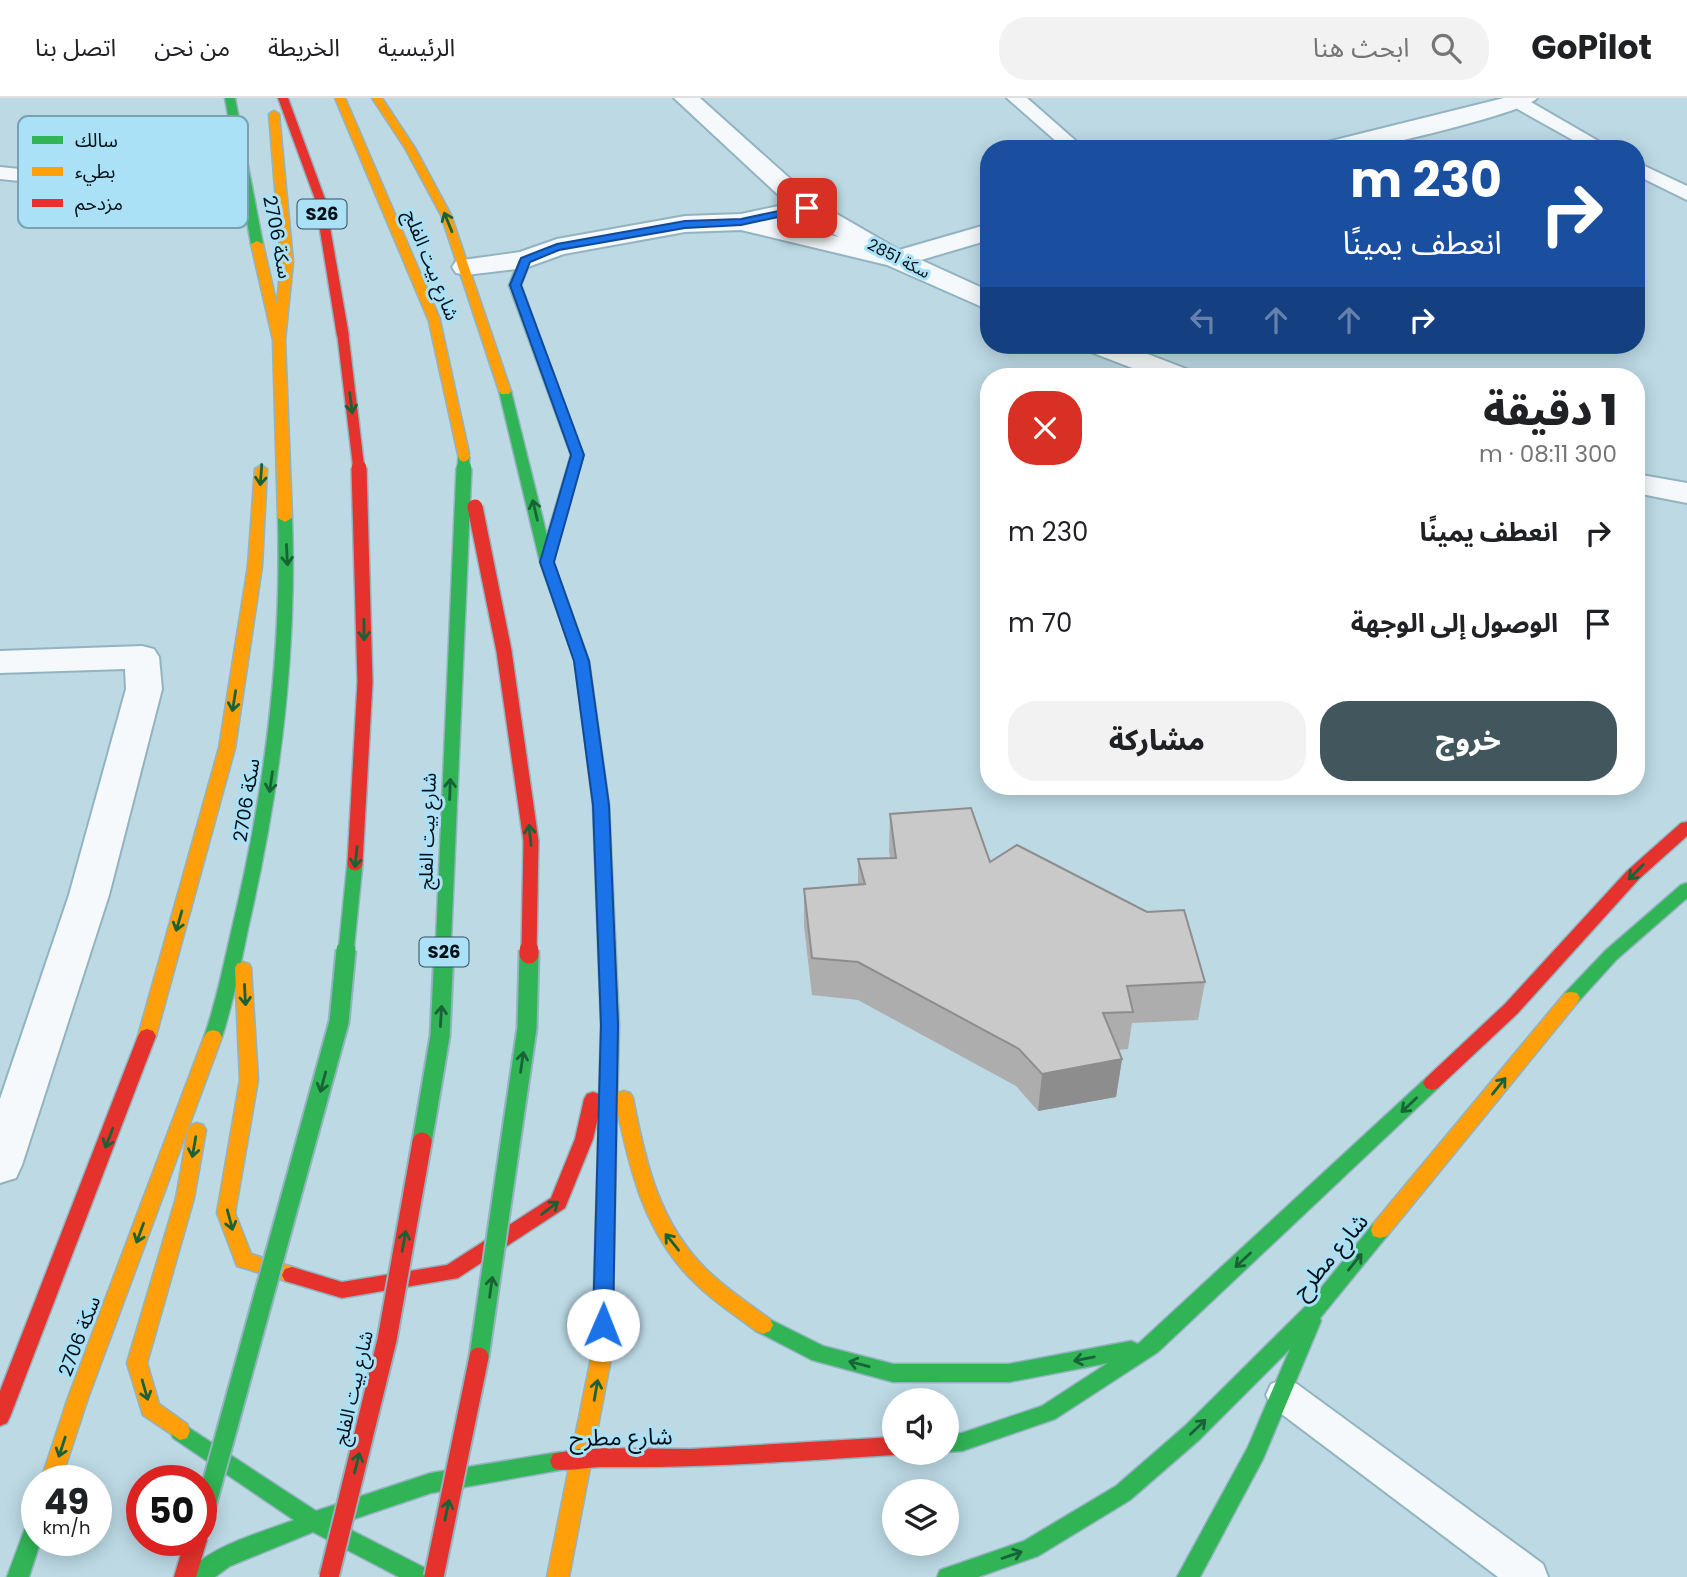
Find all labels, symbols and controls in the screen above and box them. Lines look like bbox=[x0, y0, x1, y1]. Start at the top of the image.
search box bbox=[999, 17, 1489, 80]
text: GoPilot bbox=[1531, 24, 1652, 71]
icon: search bbox=[1427, 29, 1465, 67]
text: ابحث هنا bbox=[1313, 30, 1409, 66]
text: اتصل بنا bbox=[35, 31, 116, 64]
text: من نحن bbox=[154, 31, 230, 64]
text: الخريطة bbox=[268, 31, 340, 64]
text: الرئيسية bbox=[378, 31, 455, 64]
legend bbox=[18, 116, 248, 228]
text: سالك bbox=[75, 127, 118, 154]
text: 230 m bbox=[1350, 146, 1502, 214]
text: بطيء bbox=[75, 158, 115, 186]
icon: right bbox=[1526, 168, 1617, 259]
pin bbox=[777, 178, 837, 238]
icon: arrive bbox=[788, 189, 826, 227]
text: مزدحم bbox=[75, 190, 123, 218]
street label: سكة 2706 bbox=[256, 193, 299, 281]
road number: S26 bbox=[298, 200, 346, 229]
street label: شارع بيت الفلج bbox=[396, 206, 466, 325]
one-way arrow bbox=[441, 212, 454, 233]
text: انعطف يمينًا bbox=[1342, 220, 1502, 265]
street label: سكة 2851 bbox=[864, 233, 934, 284]
icon: left bbox=[1184, 301, 1222, 339]
icon: ahead bbox=[1257, 301, 1295, 339]
icon: ahead bbox=[1330, 301, 1368, 339]
icon: right bbox=[1403, 301, 1441, 339]
text: 1 دقيقة bbox=[1483, 381, 1617, 440]
one-way arrow bbox=[344, 391, 357, 414]
button: close bbox=[1008, 391, 1082, 465]
text: 300 m · 08:11 bbox=[1479, 438, 1617, 470]
one-way arrow bbox=[254, 464, 267, 486]
one-way arrow bbox=[527, 499, 541, 522]
text: 230 m bbox=[1008, 514, 1088, 550]
text: انعطف يمينًا bbox=[1420, 514, 1558, 550]
icon: right bbox=[1579, 514, 1617, 552]
one-way arrow bbox=[281, 544, 294, 566]
text: 70 m bbox=[1008, 605, 1072, 641]
text: الوصول إلى الوجهة bbox=[1351, 605, 1558, 641]
icon: arrive bbox=[1579, 605, 1617, 643]
one-way arrow bbox=[357, 618, 371, 641]
one-way arrow bbox=[227, 689, 240, 712]
button: مشاركة bbox=[1008, 701, 1306, 781]
button: خروج bbox=[1320, 701, 1617, 781]
street label: سكة 2706 bbox=[227, 756, 266, 844]
one-way arrow bbox=[264, 770, 277, 793]
street label: شارع بيت الفلج bbox=[412, 772, 444, 890]
one-way arrow bbox=[443, 778, 456, 801]
one-way arrow bbox=[523, 824, 536, 846]
one-way arrow bbox=[349, 846, 362, 868]
one-way arrow bbox=[1628, 863, 1645, 880]
one-way arrow bbox=[171, 910, 184, 932]
road number: S26 bbox=[420, 938, 468, 966]
one-way arrow bbox=[238, 983, 251, 1006]
one-way arrow bbox=[434, 1005, 447, 1028]
one-way arrow bbox=[516, 1051, 529, 1073]
one-way arrow bbox=[315, 1071, 328, 1093]
one-way arrow bbox=[1491, 1077, 1507, 1095]
one-way arrow bbox=[1401, 1096, 1418, 1113]
one-way arrow bbox=[102, 1126, 114, 1148]
one-way arrow bbox=[187, 1135, 200, 1158]
one-way arrow bbox=[540, 1200, 558, 1215]
street label: شارع مطرح bbox=[1285, 1206, 1376, 1306]
one-way arrow bbox=[224, 1208, 237, 1230]
one-way arrow bbox=[133, 1222, 145, 1244]
one-way arrow bbox=[398, 1230, 411, 1253]
one-way arrow bbox=[665, 1234, 680, 1252]
one-way arrow bbox=[1234, 1251, 1252, 1268]
one-way arrow bbox=[1347, 1253, 1363, 1271]
one-way arrow bbox=[484, 1276, 497, 1299]
position arrow bbox=[566, 1288, 640, 1362]
street label: سكة 2706 bbox=[52, 1292, 107, 1380]
street label: شارع بيت الفلج bbox=[327, 1328, 381, 1448]
one-way arrow bbox=[1073, 1353, 1096, 1366]
one-way arrow bbox=[848, 1357, 870, 1370]
one-way arrow bbox=[139, 1379, 152, 1401]
one-way arrow bbox=[590, 1379, 603, 1401]
map controls bbox=[882, 1388, 959, 1556]
button: sound bbox=[882, 1388, 959, 1465]
one-way arrow bbox=[1190, 1418, 1207, 1435]
street label: شارع مطرح bbox=[569, 1420, 673, 1455]
one-way arrow bbox=[55, 1435, 67, 1457]
one-way arrow bbox=[351, 1452, 364, 1475]
speed limit sign: 50 bbox=[126, 1465, 217, 1556]
text: 49 bbox=[44, 1477, 89, 1526]
button: layers bbox=[882, 1479, 959, 1556]
one-way arrow bbox=[441, 1499, 455, 1522]
text: km/h bbox=[43, 1515, 90, 1540]
one-way arrow bbox=[1001, 1548, 1023, 1560]

